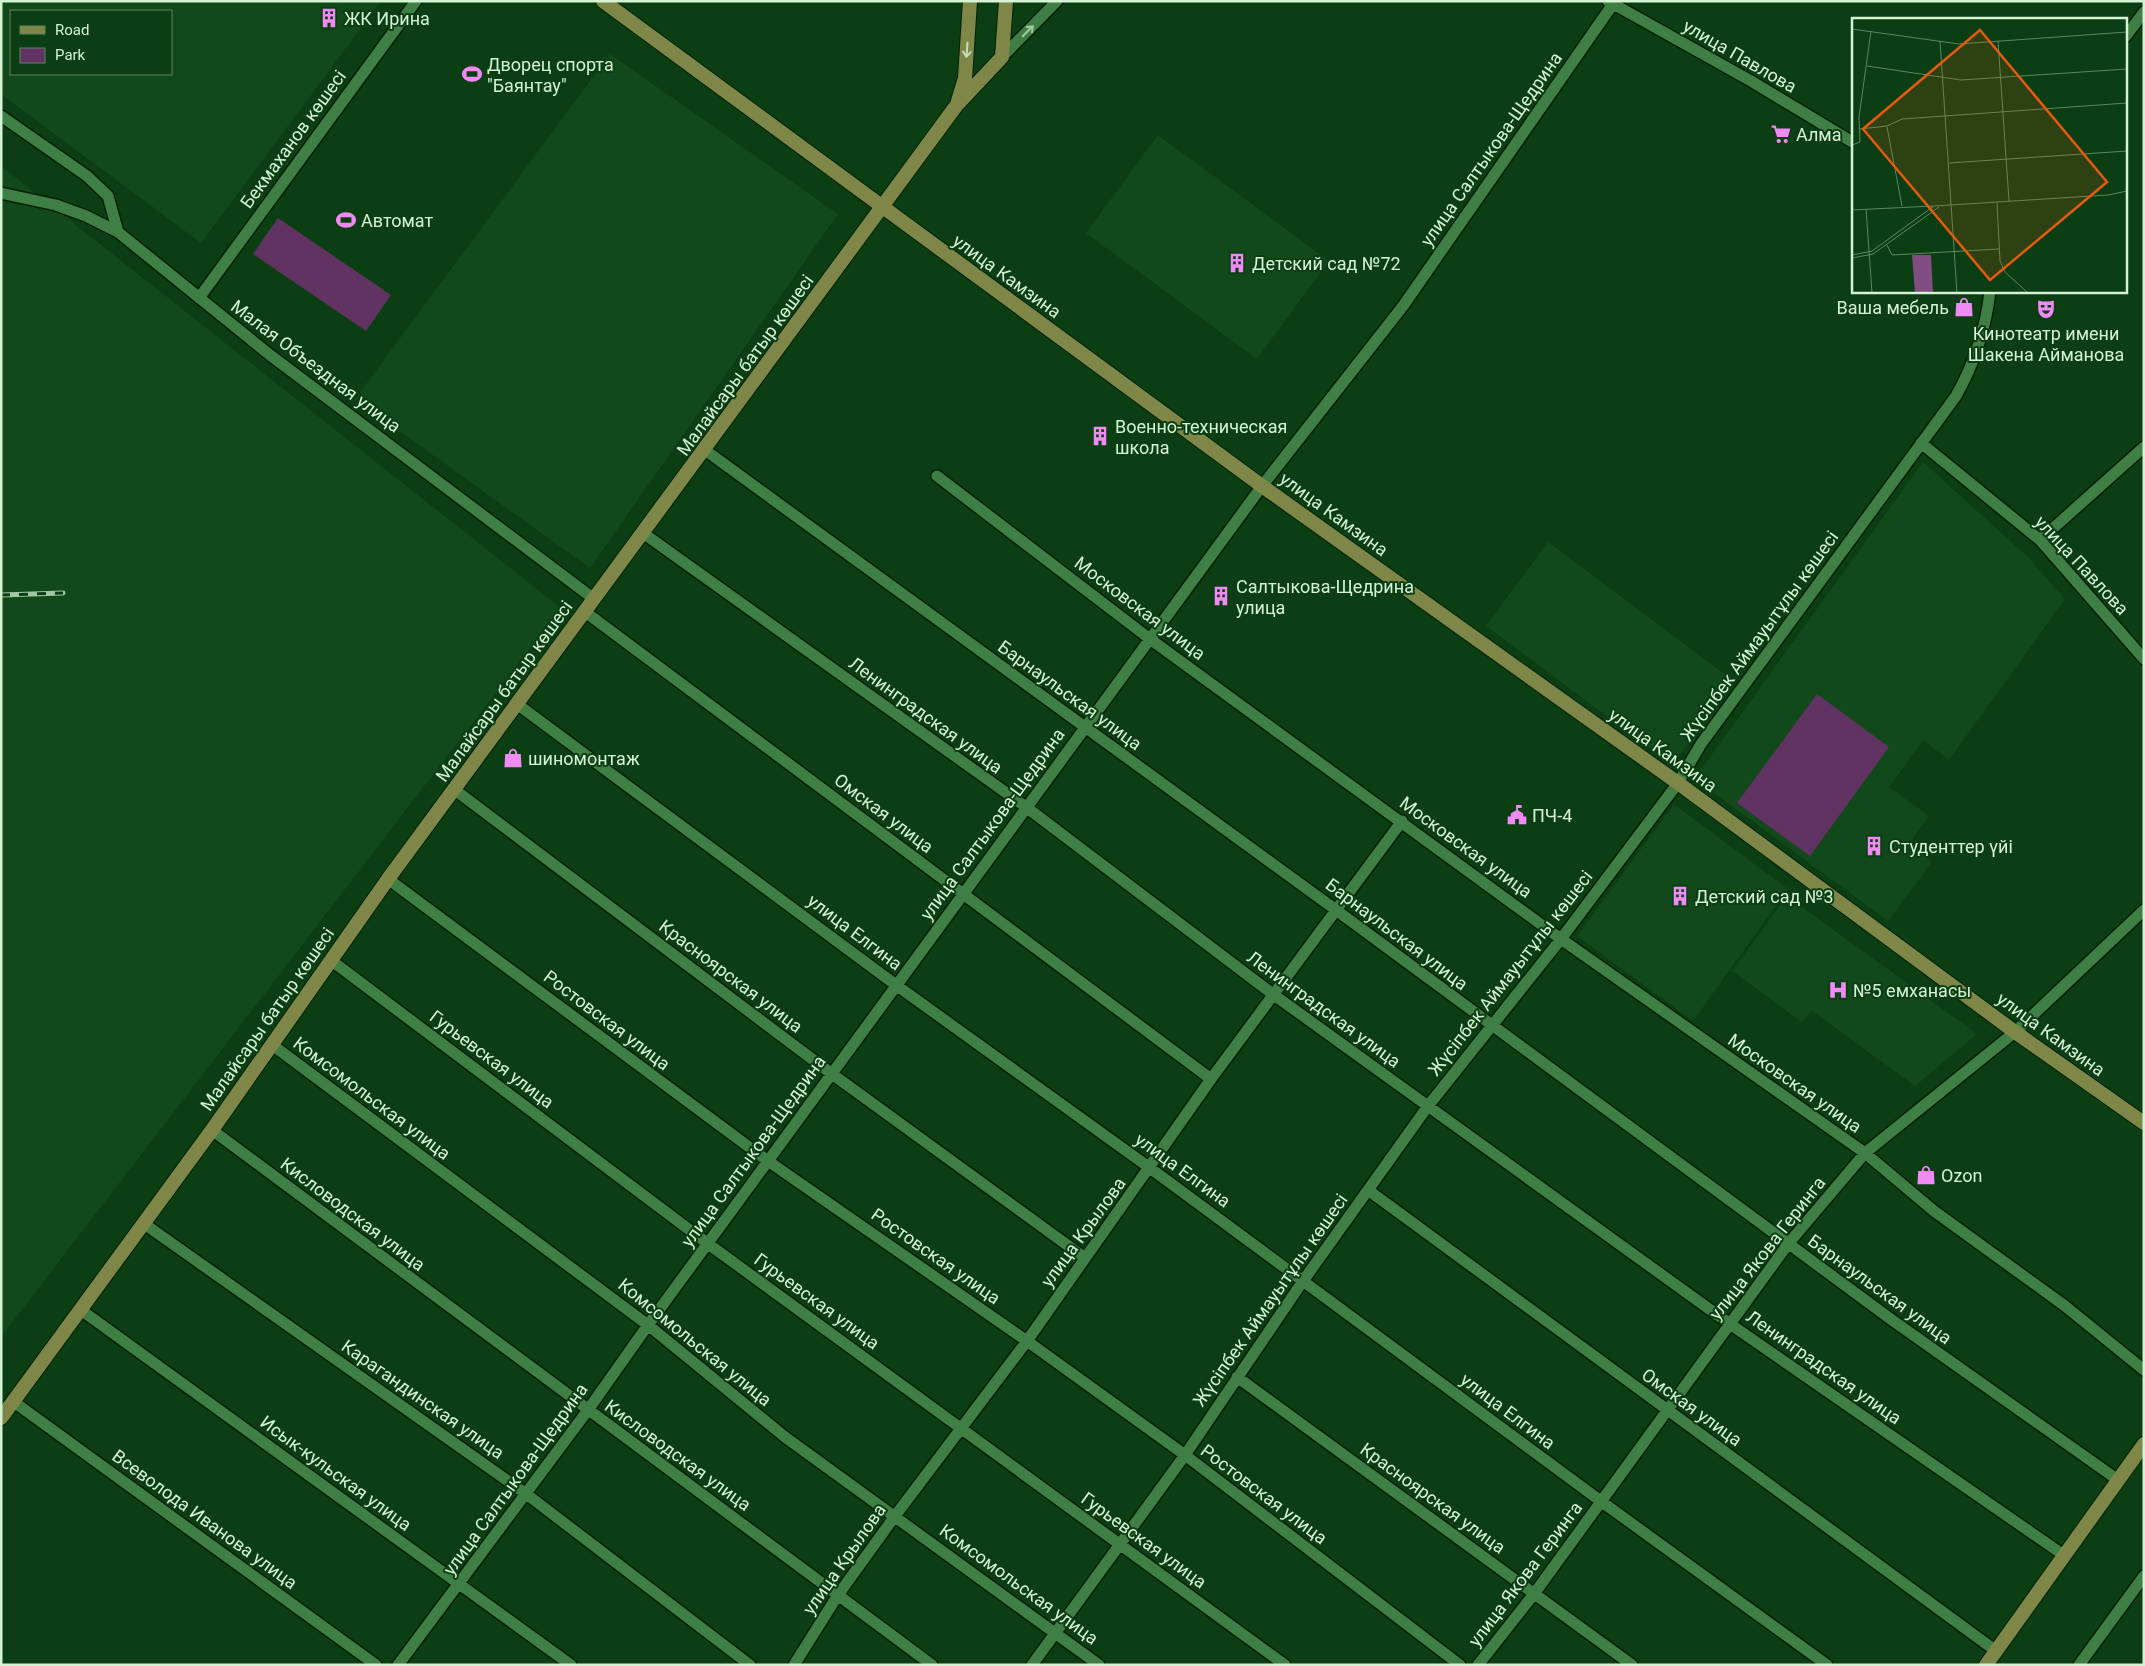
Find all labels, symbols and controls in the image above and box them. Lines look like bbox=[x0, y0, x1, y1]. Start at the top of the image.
building icon: ЖК Ирина bbox=[318, 7, 340, 29]
place label: ЖК Ирина bbox=[344, 8, 430, 29]
legend bbox=[10, 10, 172, 75]
street label: улица Павлова bbox=[1680, 15, 1800, 97]
inset map bbox=[1852, 18, 2128, 292]
text: Road bbox=[55, 21, 89, 39]
one-way arrow bbox=[1022, 25, 1034, 38]
one-way arrow bbox=[963, 42, 972, 58]
text: Park bbox=[55, 46, 86, 64]
street label: улица Салтыкова-Щедрина bbox=[1416, 48, 1566, 250]
place label: Дворец спорта "Баянтау" bbox=[487, 54, 614, 96]
sports icon: Дворец спорта "Баянтау" bbox=[461, 63, 483, 85]
street label: Бекмаханов көшесі bbox=[236, 66, 350, 212]
supermarket icon: Алма bbox=[1770, 123, 1792, 145]
place label: Алма bbox=[1796, 124, 1841, 145]
sports icon: Автомат bbox=[335, 209, 357, 231]
place label: Автомат bbox=[361, 210, 433, 231]
street label: улица Камзина bbox=[949, 230, 1065, 322]
building icon: Детский сад №72 bbox=[1226, 252, 1248, 274]
place label: Детский сад №72 bbox=[1252, 253, 1401, 274]
street label: Малайсары батыр көшесі bbox=[672, 270, 818, 460]
street label: Малая Объездная улица bbox=[227, 295, 405, 437]
shop icon: Ваша мебель bbox=[1953, 296, 1975, 318]
place label: Ваша мебель bbox=[1837, 297, 1949, 318]
theatre icon: Кинотеатр имени Шакена Айманова bbox=[2035, 298, 2057, 320]
place label: Кинотеатр имени Шакена Айманова bbox=[1968, 323, 2124, 365]
place label: Военно-техническая школа bbox=[1115, 416, 1287, 458]
building icon: Военно-техническая школа bbox=[1089, 425, 1111, 447]
street label: улица Камзина bbox=[1276, 468, 1392, 560]
street label: улица Павлова bbox=[2031, 511, 2133, 619]
street label: Жүсіпбек Аймауытұлы көшесі bbox=[1676, 527, 1842, 745]
street label: Московская улица bbox=[1071, 552, 1209, 664]
place label: Салтыкова-Щедрина улица bbox=[1236, 576, 1414, 618]
building icon: Салтыкова-Щедрина улица bbox=[1210, 585, 1232, 607]
street label: Малайсары батыр көшесі bbox=[431, 596, 577, 786]
street label: Барнаульская улица bbox=[994, 636, 1146, 754]
street label: Ленинградская улица bbox=[845, 652, 1007, 778]
street label: улица Камзина bbox=[1605, 704, 1721, 796]
street label: улица Салтыкова-Щедрина bbox=[915, 724, 1069, 924]
shop icon: шиномонтаж bbox=[502, 747, 524, 769]
place label: шиномонтаж bbox=[528, 748, 640, 769]
street label: Омская улица bbox=[830, 769, 938, 857]
street label: Московская улица bbox=[1396, 792, 1536, 902]
public building icon: ПЧ-4 bbox=[1506, 804, 1528, 826]
place label: ПЧ-4 bbox=[1532, 805, 1572, 826]
building icon: Студенттер үйі bbox=[1863, 835, 1885, 857]
place label: Студенттер үйі bbox=[1889, 836, 2013, 857]
street label: Жүсіпбек Аймауытұлы көшесі bbox=[1423, 866, 1597, 1080]
street label: Барнаульская улица bbox=[1322, 874, 1472, 994]
building icon: Детский сад №3 bbox=[1669, 885, 1691, 907]
place label: Детский сад №3 bbox=[1695, 886, 1834, 907]
street label: улица Елгина bbox=[804, 890, 906, 974]
street label: Красноярская улица bbox=[655, 915, 807, 1037]
street label: Малайсары батыр көшесі bbox=[196, 924, 338, 1114]
street label: Ленинградская улица bbox=[1243, 946, 1405, 1072]
street label: Ростовская улица bbox=[540, 966, 674, 1074]
hospital icon: №5 емханасы bbox=[1827, 979, 1849, 1001]
place label: №5 емханасы bbox=[1853, 980, 1971, 1001]
street label: улица Камзина bbox=[1993, 988, 2109, 1080]
street label: Гурьевская улица bbox=[426, 1006, 558, 1112]
street label: Московская улица bbox=[1724, 1029, 1866, 1137]
street label: Комсомольская улица bbox=[289, 1032, 455, 1164]
street label: улица Салтыкова-Щедрина bbox=[676, 1051, 830, 1251]
street label: улица Елгина bbox=[1131, 1128, 1235, 1212]
street label: Кисловодская улица bbox=[277, 1153, 429, 1275]
shop icon: Ozon bbox=[1915, 1164, 1937, 1186]
place label: Ozon bbox=[1941, 1165, 1982, 1186]
street label: улица Якова Геринга bbox=[1705, 1172, 1829, 1324]
street label: улица Крылова bbox=[1036, 1173, 1130, 1291]
street label: Жүсіпбек Аймауытұлы көшесі bbox=[1188, 1190, 1352, 1410]
street label: Ростовская улица bbox=[868, 1204, 1004, 1308]
street label: Барнаульская улица bbox=[1804, 1230, 1956, 1348]
street label: Гурьевская улица bbox=[750, 1249, 884, 1353]
street label: Комсомольская улица bbox=[614, 1274, 776, 1410]
street label: Ленинградская улица bbox=[1742, 1305, 1906, 1429]
street label: Карагандинская улица bbox=[338, 1335, 508, 1463]
street label: Омская улица bbox=[1638, 1364, 1746, 1450]
street label: улица Елгина bbox=[1457, 1369, 1559, 1453]
street label: улица Салтыкова-Щедрина bbox=[438, 1379, 592, 1579]
street label: Кисловодская улица bbox=[601, 1395, 755, 1515]
street label: Исык-кульская улица bbox=[256, 1411, 416, 1535]
street label: Красноярская улица bbox=[1356, 1438, 1510, 1558]
street label: Ростовская улица bbox=[1197, 1440, 1331, 1548]
street label: Всеволода Иванова улица bbox=[109, 1445, 301, 1593]
street label: Гурьевская улица bbox=[1077, 1488, 1211, 1592]
street label: улица Якова Геринга bbox=[1464, 1497, 1586, 1651]
street label: улица Крылова bbox=[798, 1500, 890, 1618]
street label: Комсомольская улица bbox=[936, 1519, 1102, 1649]

